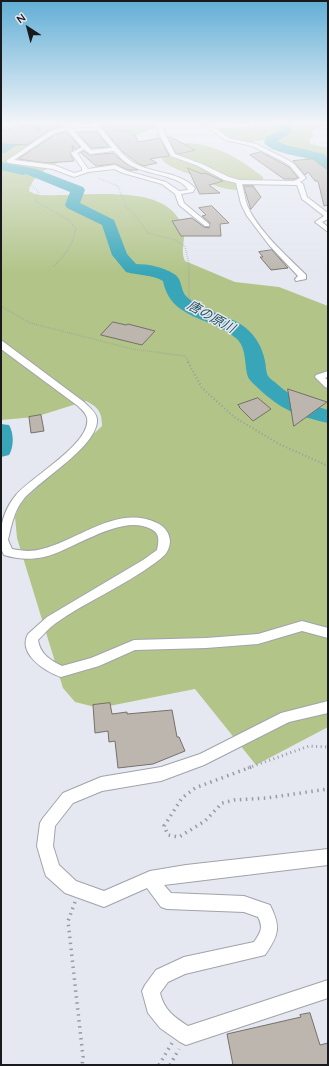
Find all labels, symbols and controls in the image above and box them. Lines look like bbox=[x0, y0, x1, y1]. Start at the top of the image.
north arrow bbox=[8, 8, 48, 48]
text: N bbox=[14, 10, 28, 26]
water label: 唐の原川 bbox=[184, 298, 238, 336]

